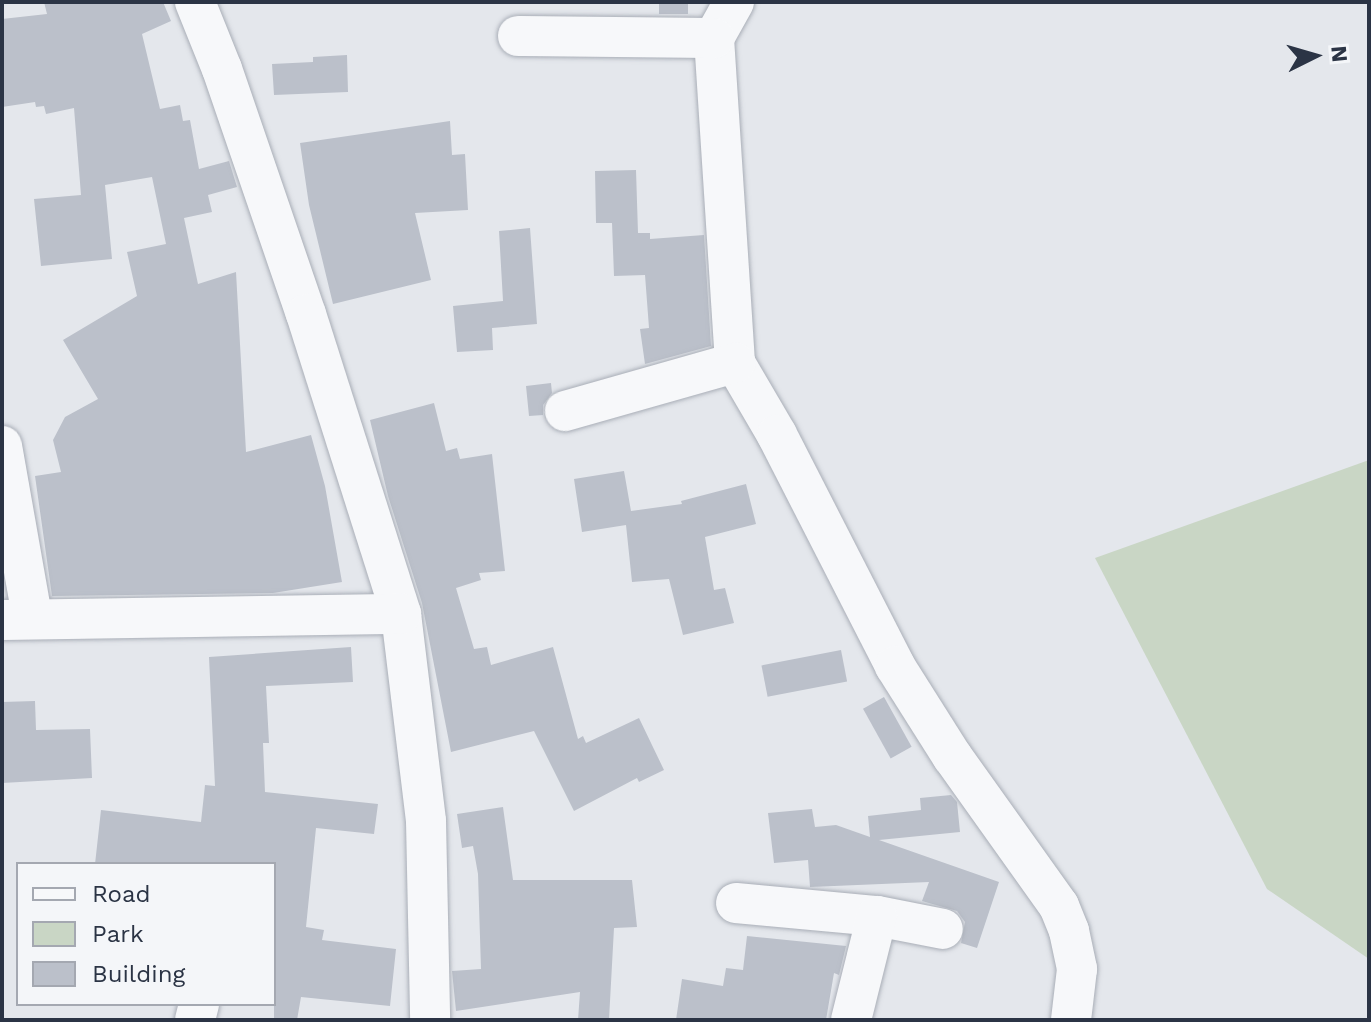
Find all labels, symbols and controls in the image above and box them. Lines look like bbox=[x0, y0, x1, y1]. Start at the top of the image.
north arrow bbox=[1275, 16, 1355, 96]
text: N bbox=[1326, 45, 1353, 63]
legend bbox=[16, 862, 276, 1006]
text: Road bbox=[92, 880, 151, 908]
text: Park bbox=[92, 920, 144, 948]
text: Building bbox=[92, 960, 185, 988]

